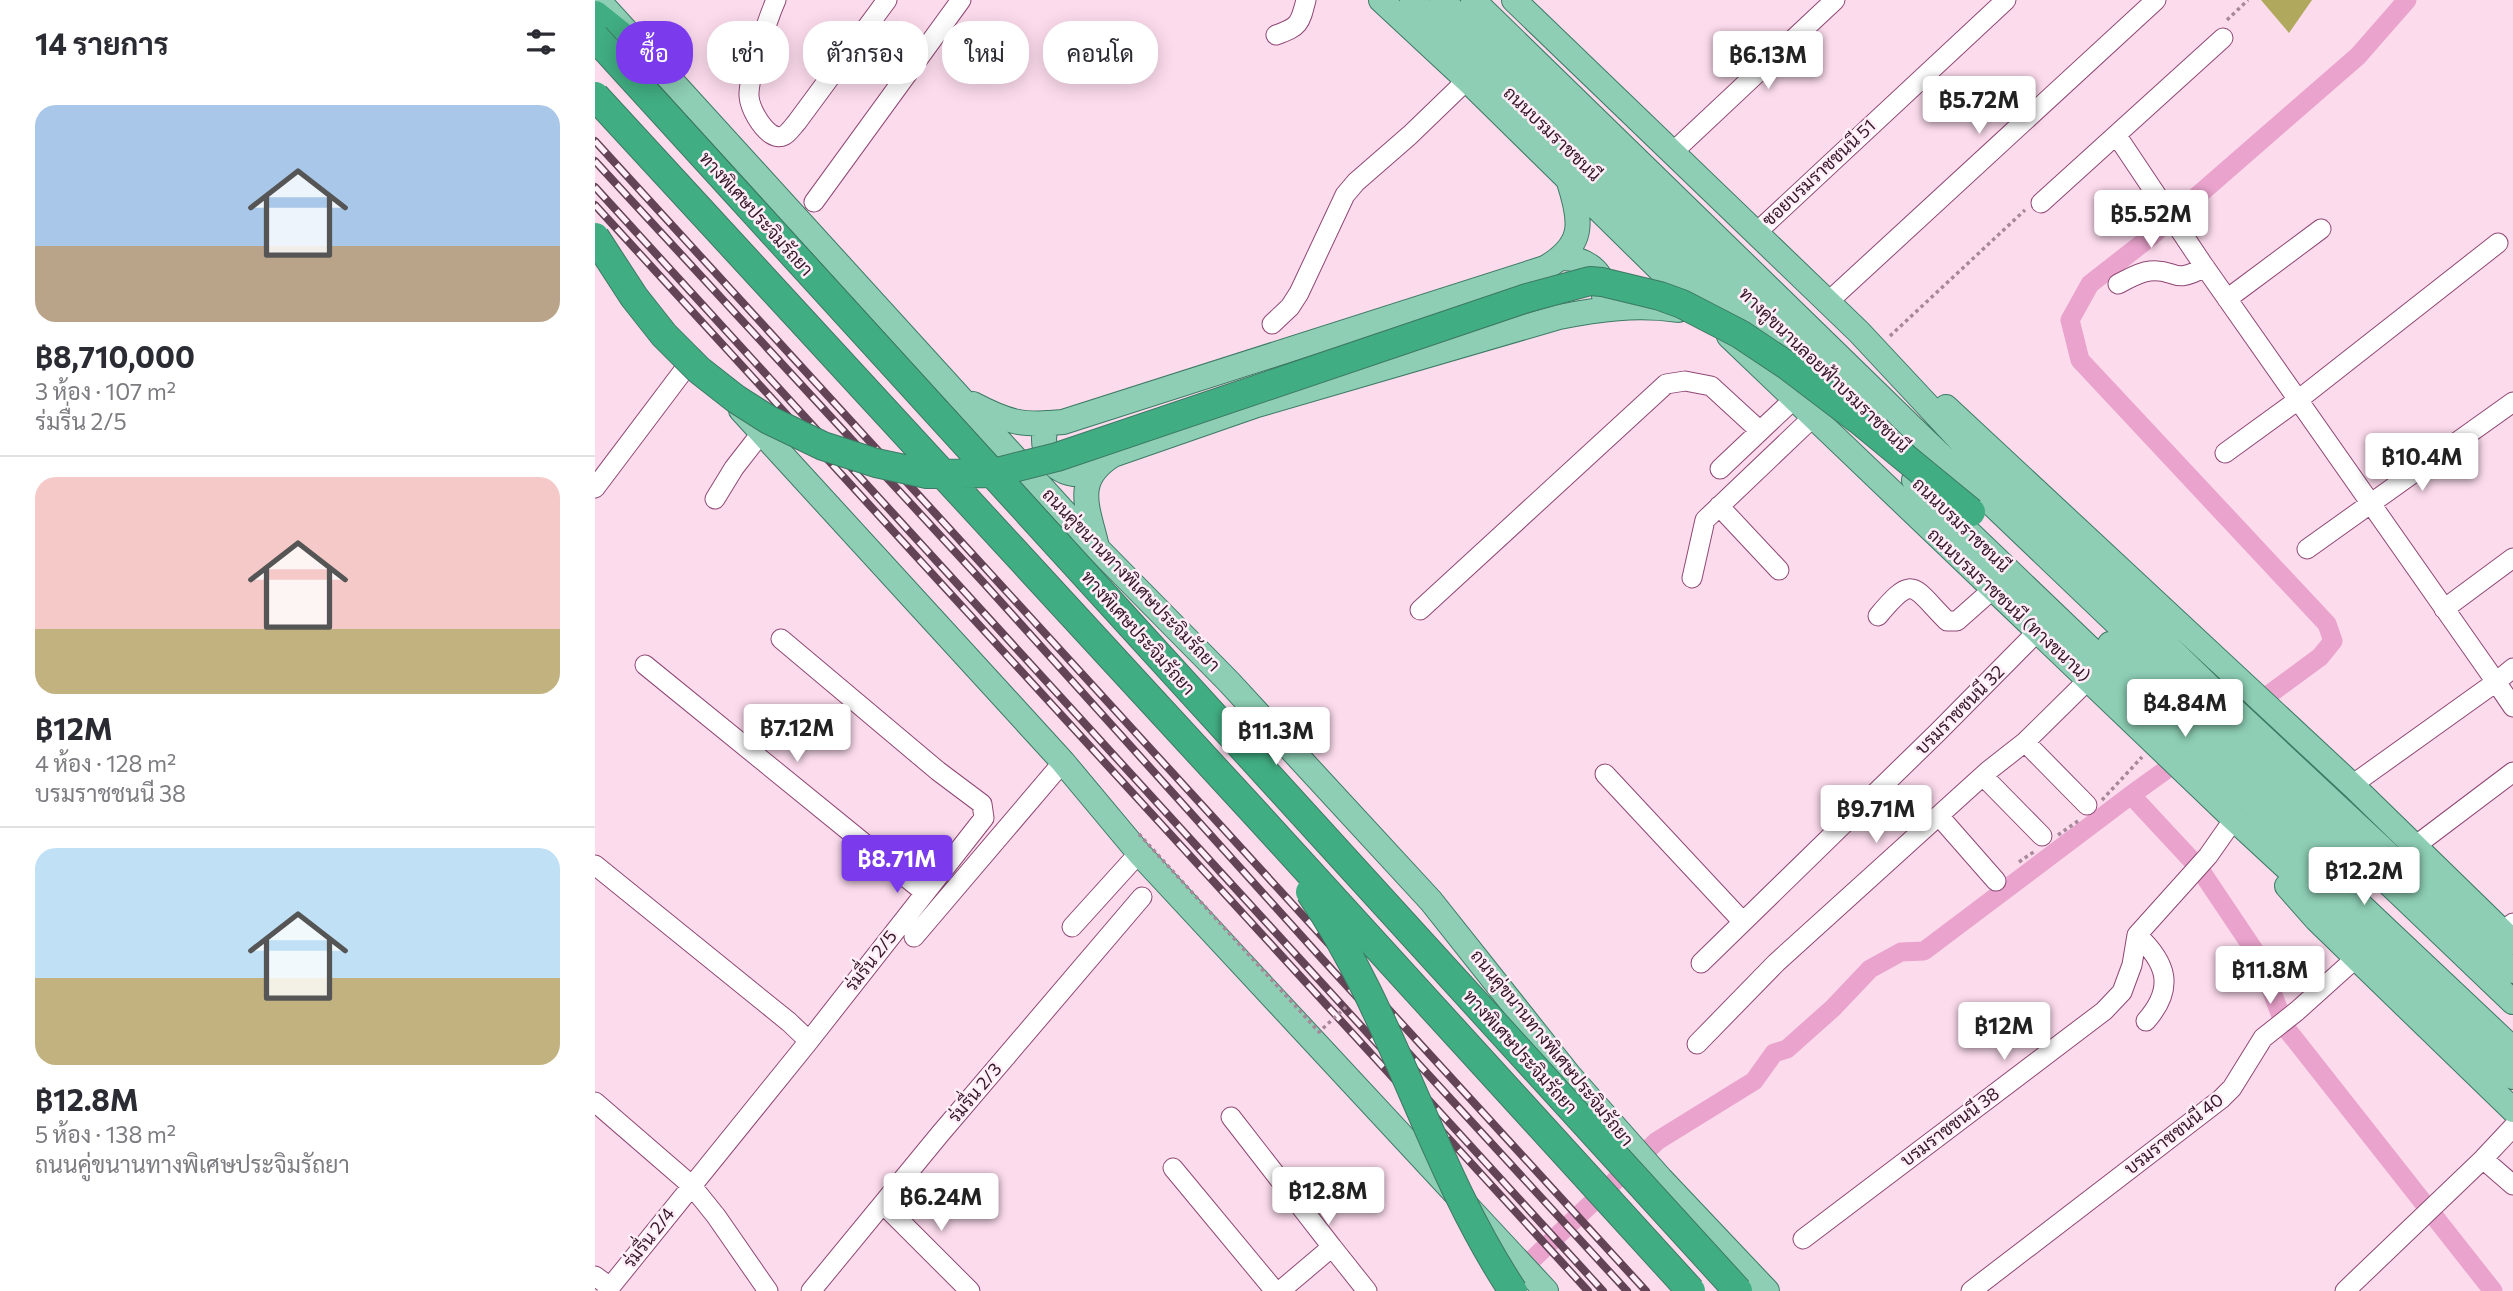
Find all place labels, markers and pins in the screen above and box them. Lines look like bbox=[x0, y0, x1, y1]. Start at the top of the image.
pin: ฿6.13M bbox=[1711, 32, 1825, 91]
pin: ฿5.72M bbox=[1922, 76, 2036, 136]
pin: ฿5.52M bbox=[2094, 190, 2208, 250]
pin: ฿10.4M bbox=[2365, 434, 2479, 493]
pin: ฿4.84M bbox=[2128, 680, 2242, 739]
pin: ฿7.12M bbox=[740, 704, 854, 764]
pin: ฿11.3M bbox=[1219, 708, 1333, 767]
pin: ฿9.71M bbox=[1819, 786, 1933, 845]
pin: ฿8.71M bbox=[840, 836, 954, 895]
pin: ฿12.2M bbox=[2307, 848, 2421, 907]
pin: ฿11.8M bbox=[2213, 946, 2327, 1006]
pin: ฿12M bbox=[1963, 1002, 2045, 1062]
pin: ฿12.8M bbox=[1271, 1168, 1385, 1227]
pin: ฿6.24M bbox=[884, 1174, 998, 1233]

